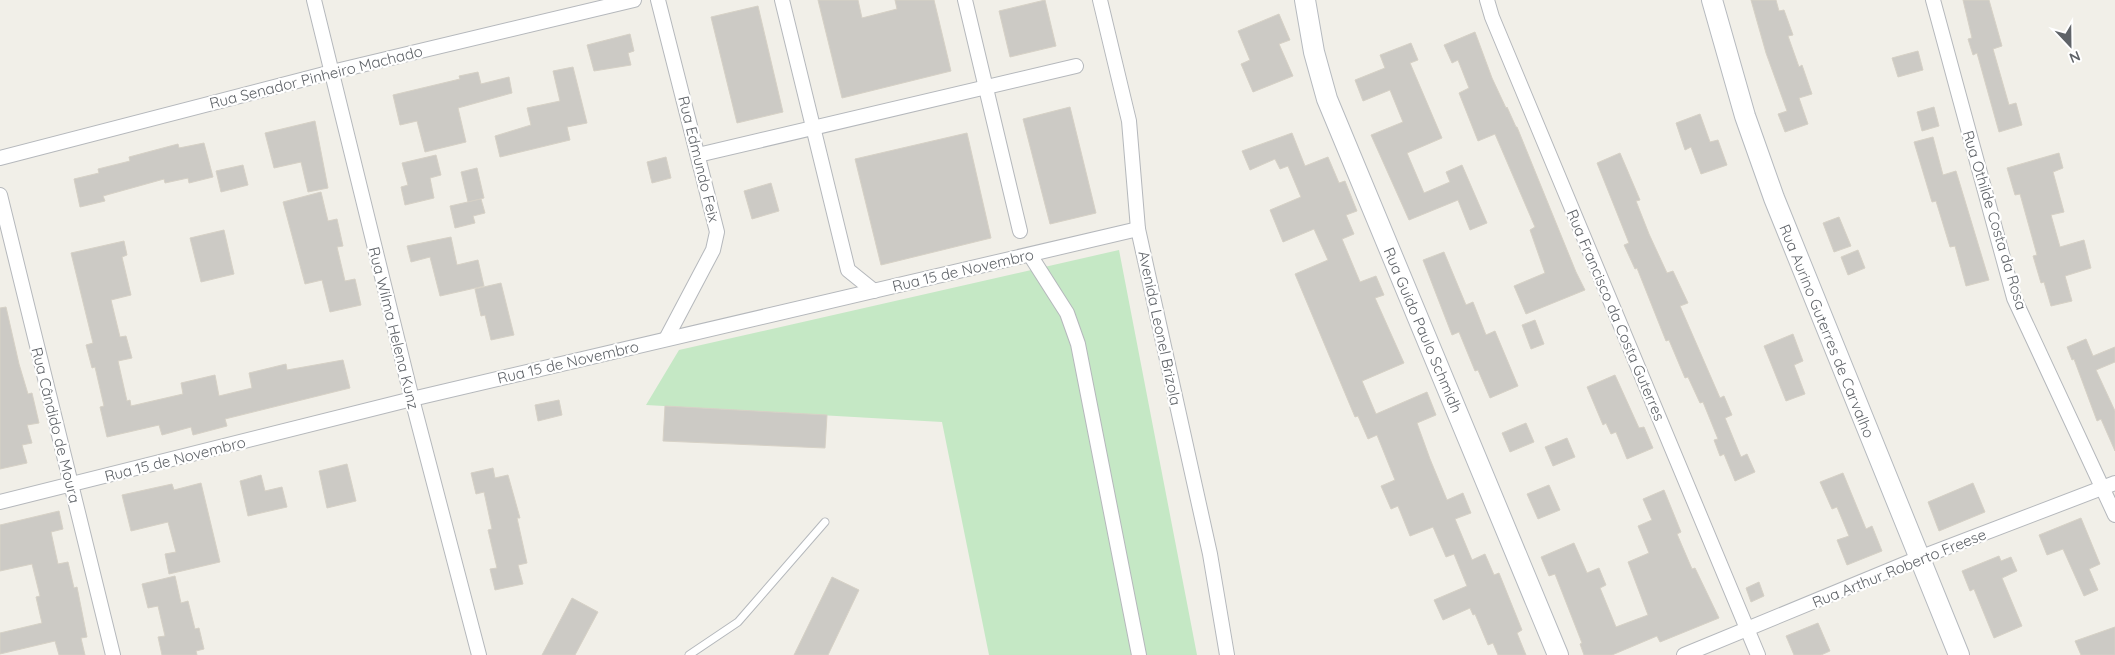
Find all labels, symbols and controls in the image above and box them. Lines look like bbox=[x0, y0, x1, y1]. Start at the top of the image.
north arrow bbox=[2045, 20, 2095, 70]
street label: Rua Senador Pinheiro Machado bbox=[207, 41, 425, 113]
text: N bbox=[2067, 47, 2083, 67]
street label: Rua Edmundo Feix bbox=[674, 94, 724, 224]
street label: Rua Othilde Costa da Rosa bbox=[1959, 128, 2031, 312]
street label: Rua Francisco da Costa Guterres bbox=[1563, 206, 1669, 424]
street label: Rua Aurino Guterres de Carvalho bbox=[1775, 221, 1879, 441]
street label: Rua 15 de Novembro bbox=[890, 244, 1036, 296]
street label: Rua Guido Paulo Schmidh bbox=[1379, 244, 1467, 416]
street label: Rua Wilma Helena Kunz bbox=[365, 245, 423, 411]
street label: Avenida Leonel Brizola bbox=[1134, 249, 1186, 407]
street label: Rua 15 de Novembro bbox=[495, 336, 641, 388]
street label: Rua Cândido de Moura bbox=[27, 345, 85, 505]
street label: Rua 15 de Novembro bbox=[103, 432, 247, 486]
street label: Rua Arthur Roberto Freese bbox=[1809, 524, 1989, 612]

